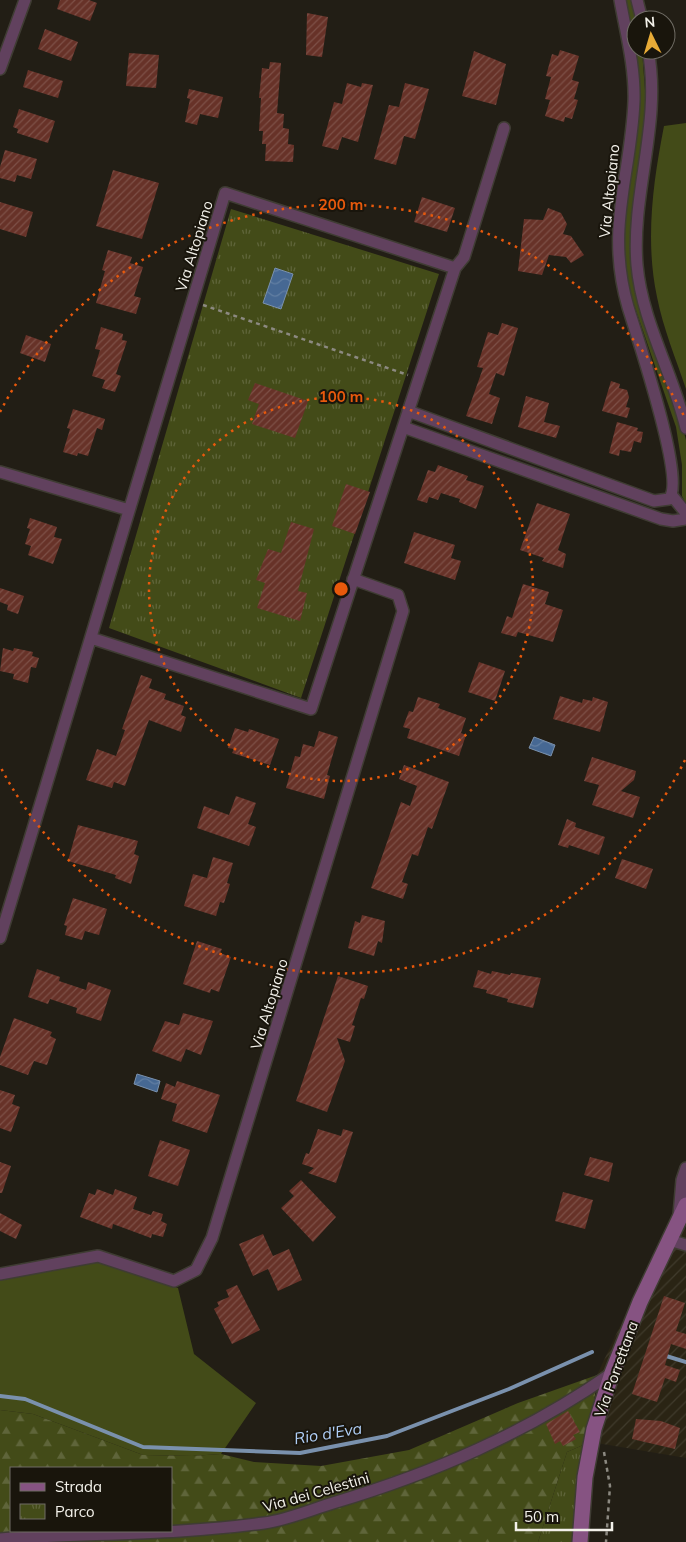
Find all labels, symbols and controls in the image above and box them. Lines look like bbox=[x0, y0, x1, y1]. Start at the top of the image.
north arrow bbox=[626, 10, 676, 60]
text: N bbox=[644, 13, 656, 31]
street label: Via Altopiano bbox=[595, 143, 623, 239]
text: 200 m bbox=[319, 195, 363, 214]
street label: Via Altopiano bbox=[171, 198, 217, 294]
text: 100 m bbox=[319, 387, 363, 406]
centre of rings bbox=[332, 580, 350, 598]
street label: Via Altopiano bbox=[246, 956, 292, 1052]
street label: Via Porrettana bbox=[590, 1318, 642, 1420]
water label: Rio d'Eva bbox=[293, 1418, 364, 1448]
legend bbox=[10, 1467, 172, 1532]
street label: Via dei Celestini bbox=[261, 1468, 371, 1516]
text: Strada bbox=[55, 1477, 102, 1496]
scale bar bbox=[516, 1500, 612, 1532]
text: Parco bbox=[55, 1502, 95, 1521]
text: 50 m bbox=[524, 1507, 559, 1526]

